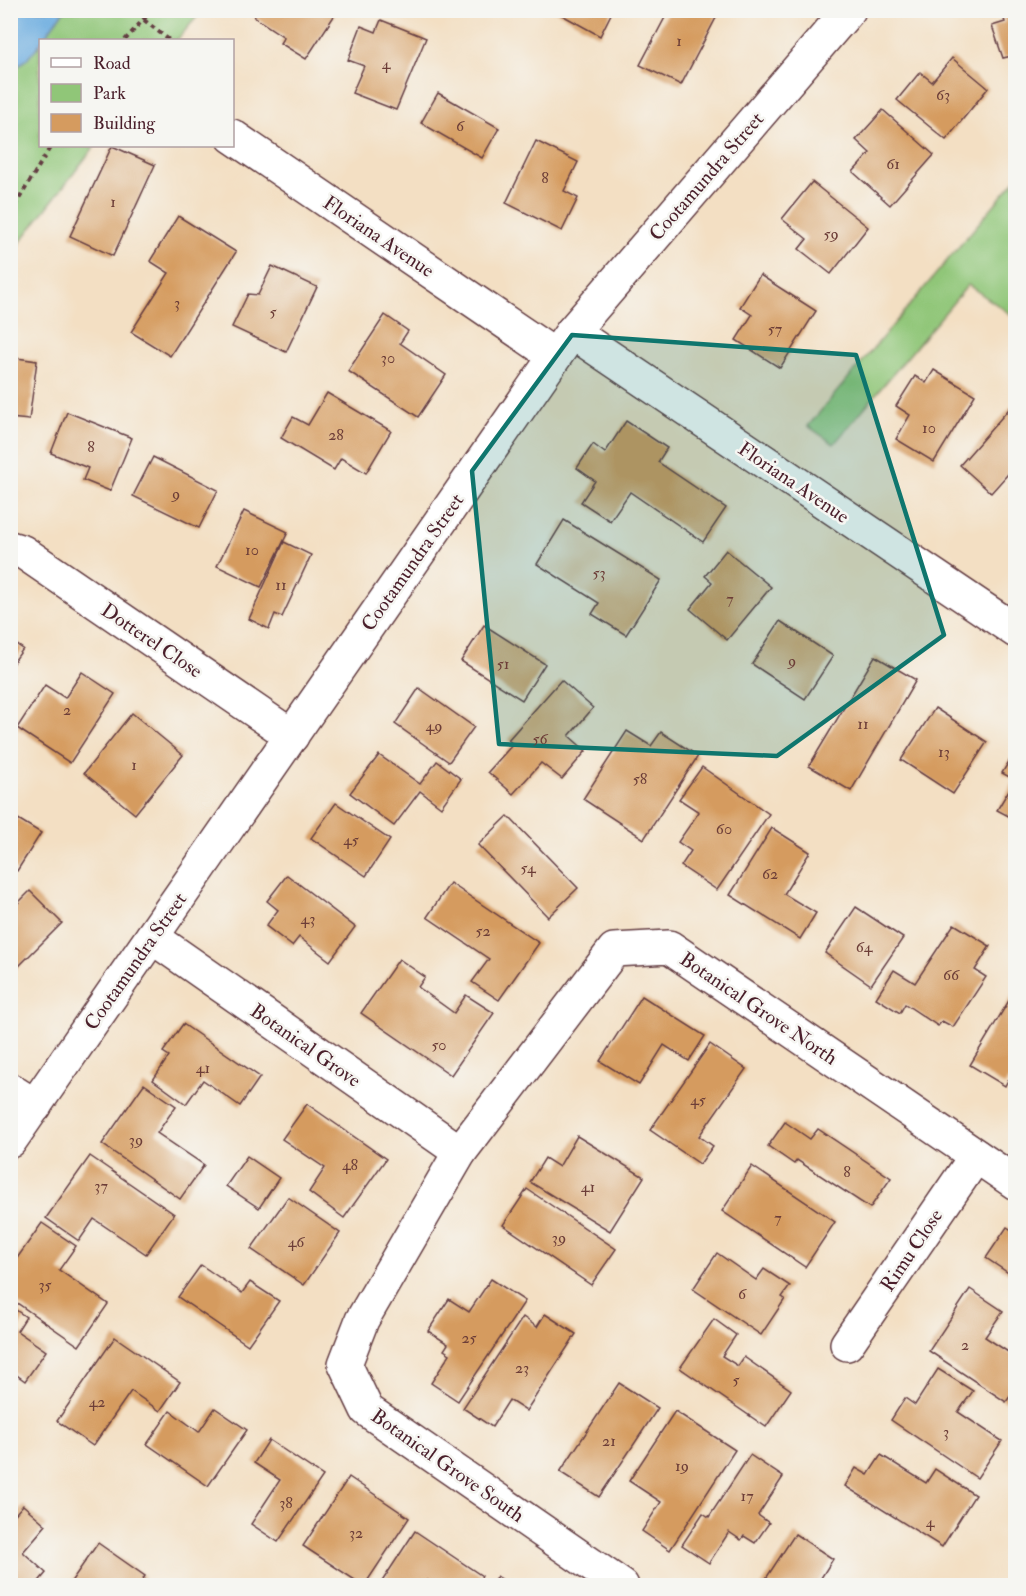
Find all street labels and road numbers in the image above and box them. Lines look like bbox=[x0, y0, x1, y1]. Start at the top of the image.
street label: Cootamundra Street bbox=[644, 106, 769, 246]
street label: Floriana Avenue bbox=[318, 190, 439, 283]
street label: Floriana Avenue bbox=[733, 436, 854, 529]
street label: Cootamundra Street bbox=[356, 488, 470, 636]
street label: Dotterel Close bbox=[96, 597, 207, 683]
street label: Cootamundra Street bbox=[79, 887, 193, 1035]
street label: Botanical Grove North bbox=[675, 946, 843, 1071]
street label: Botanical Grove bbox=[246, 998, 366, 1093]
street label: Rimu Close bbox=[875, 1204, 948, 1296]
street label: Botanical Grove South bbox=[366, 1403, 530, 1528]

